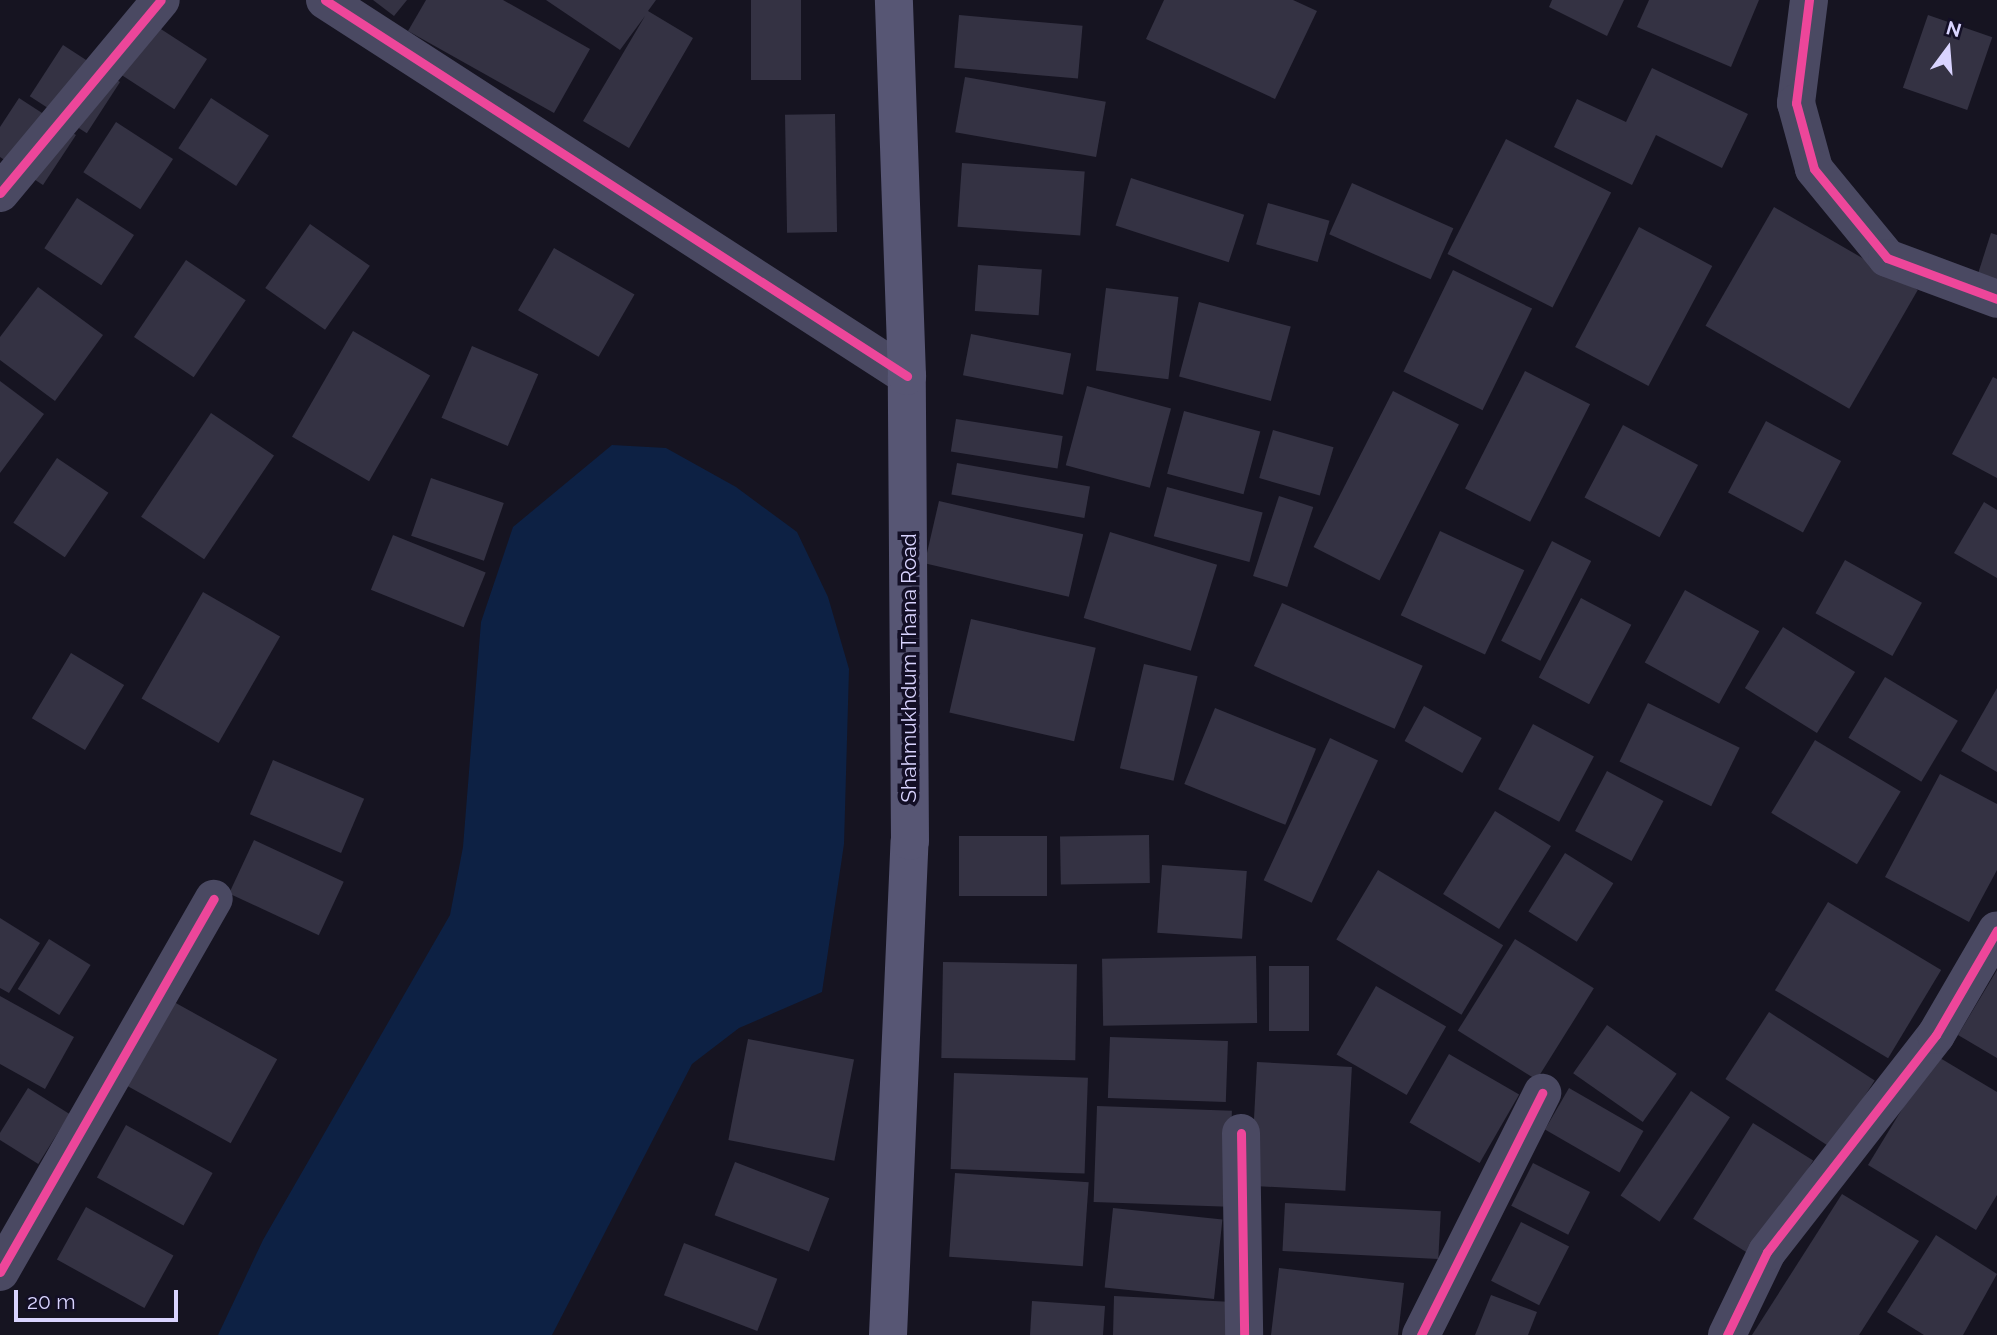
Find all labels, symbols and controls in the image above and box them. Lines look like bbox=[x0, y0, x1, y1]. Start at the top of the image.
north arrow bbox=[1913, 14, 1983, 84]
text: N bbox=[1944, 16, 1964, 41]
street label: Shahmukhdum Thana Road bbox=[896, 533, 922, 803]
scale bar bbox=[18, 1276, 182, 1320]
text: 20 m bbox=[27, 1289, 75, 1314]

